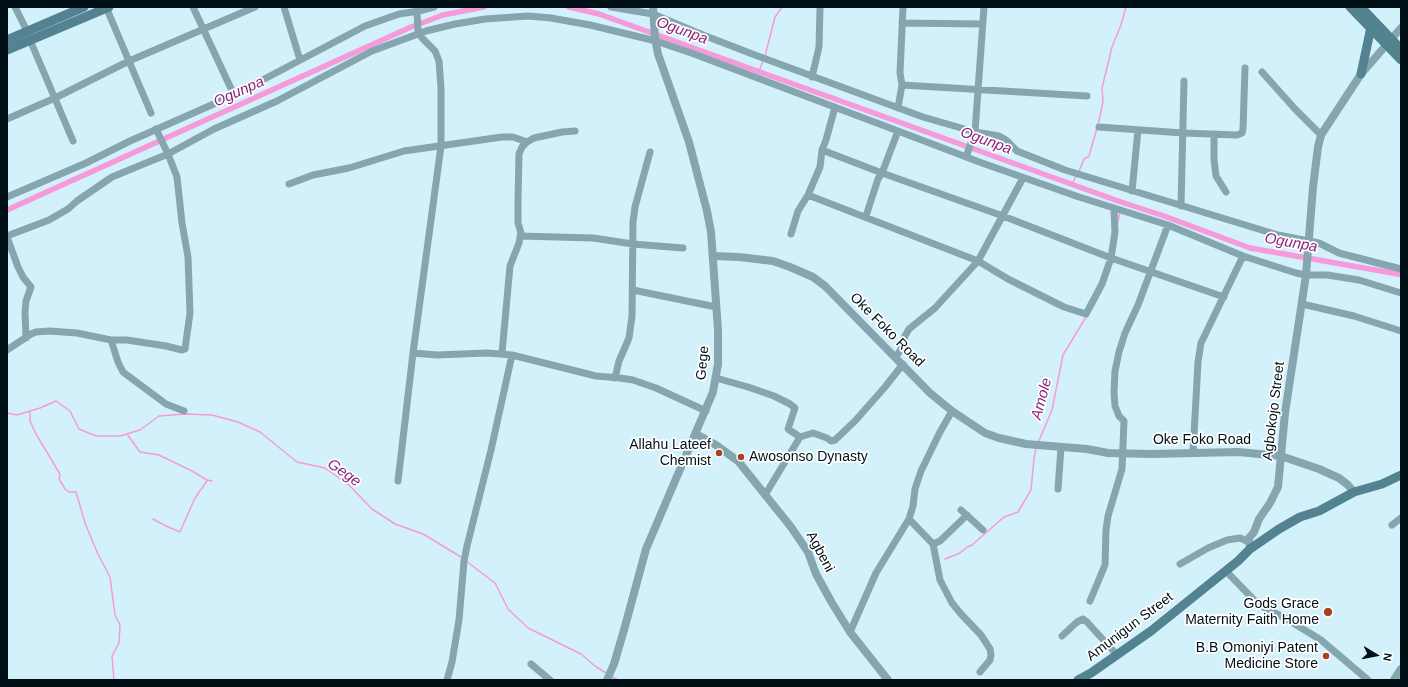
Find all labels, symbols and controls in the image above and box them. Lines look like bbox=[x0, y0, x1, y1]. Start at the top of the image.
water label: Ogunpa bbox=[654, 13, 710, 49]
water label: Ogunpa bbox=[211, 73, 267, 111]
water label: Ogunpa bbox=[958, 123, 1014, 159]
water label: Ogunpa bbox=[1263, 230, 1319, 256]
street label: Oke Foko Road bbox=[846, 289, 928, 371]
street label: Gege bbox=[693, 345, 713, 381]
street label: Agbokojo Street bbox=[1260, 361, 1288, 461]
water label: Amole bbox=[1028, 376, 1056, 422]
street label: Oke Foko Road bbox=[1153, 432, 1251, 448]
place label: Allahu Lateef Chemist bbox=[629, 437, 711, 470]
marker: Allahu Lateef Chemist bbox=[714, 448, 724, 458]
place label: Awosonso Dynasty bbox=[749, 449, 868, 465]
marker: Awosonso Dynasty bbox=[736, 452, 746, 462]
water label: Gege bbox=[324, 455, 364, 491]
street label: Agbeni bbox=[802, 529, 838, 575]
street label: Amunigun Street bbox=[1083, 589, 1177, 665]
place label: Gods Grace Maternity Faith Home bbox=[1185, 596, 1319, 628]
marker: Gods Grace Maternity Faith Home bbox=[1322, 606, 1334, 618]
north arrow bbox=[1356, 635, 1396, 675]
place label: B.B Omoniyi Patent Medicine Store bbox=[1196, 640, 1318, 672]
marker: B.B Omoniyi Patent Medicine Store bbox=[1321, 651, 1331, 661]
text: N bbox=[1381, 652, 1394, 662]

